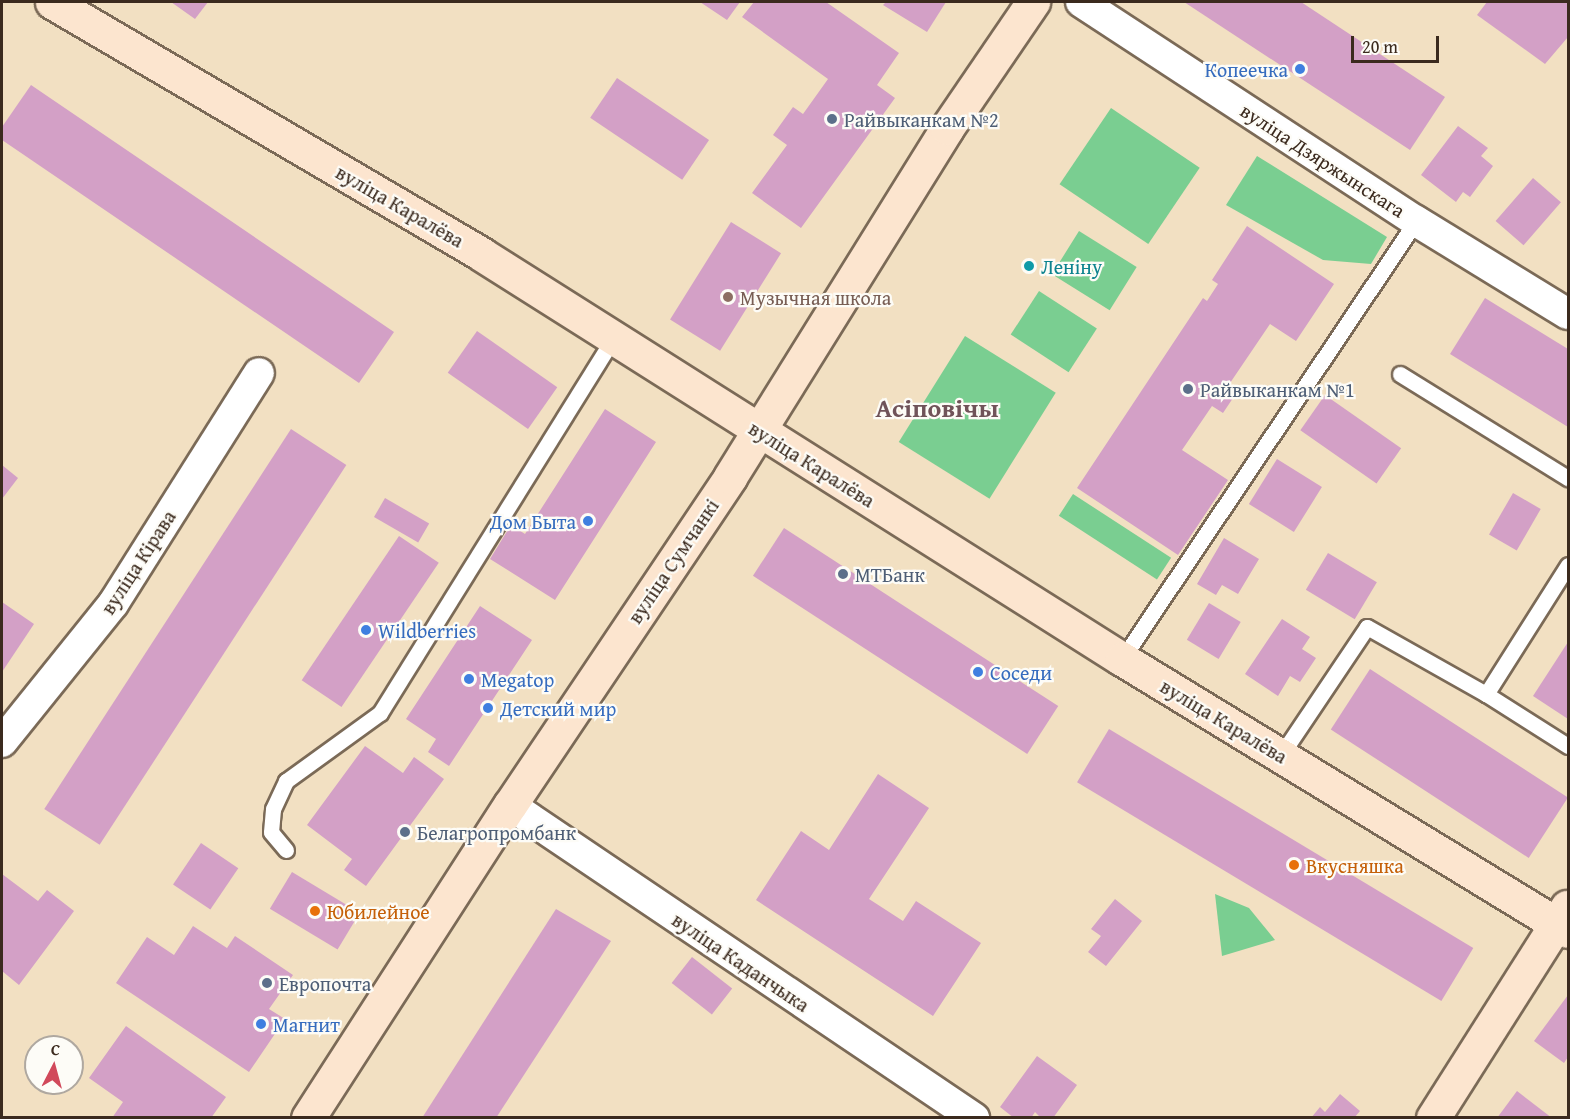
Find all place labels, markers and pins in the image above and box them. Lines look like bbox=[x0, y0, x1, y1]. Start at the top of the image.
place label: Копеечка bbox=[1205, 57, 1288, 81]
marker: Копеечка bbox=[1293, 62, 1307, 76]
place label: Райвыканкам №2 bbox=[844, 107, 999, 131]
marker: Райвыканкам №2 bbox=[825, 112, 839, 126]
place label: Леніну bbox=[1041, 254, 1102, 278]
marker: Леніну bbox=[1022, 259, 1036, 273]
place label: Музычная школа bbox=[740, 285, 891, 309]
marker: Музычная школа bbox=[721, 290, 735, 304]
place label: Райвыканкам №1 bbox=[1200, 377, 1355, 401]
marker: Райвыканкам №1 bbox=[1181, 382, 1195, 396]
place label: Дом Быта bbox=[490, 509, 576, 533]
marker: Дом Быта bbox=[581, 514, 595, 528]
place label: МТБанк bbox=[855, 562, 925, 586]
marker: МТБанк bbox=[836, 567, 850, 581]
place label: Wildberries bbox=[378, 618, 476, 642]
marker: Wildberries bbox=[359, 623, 373, 637]
place label: Соседи bbox=[990, 660, 1052, 684]
marker: Соседи bbox=[971, 665, 985, 679]
place label: Megatop bbox=[481, 667, 554, 691]
marker: Megatop bbox=[462, 672, 476, 686]
place label: Детский мир bbox=[500, 696, 616, 720]
marker: Детский мир bbox=[481, 701, 495, 715]
place label: Белагропромбанк bbox=[417, 820, 576, 844]
marker: Белагропромбанк bbox=[398, 825, 412, 839]
place label: Вкусняшка bbox=[1306, 853, 1404, 877]
marker: Вкусняшка bbox=[1287, 858, 1301, 872]
place label: Юбилейное bbox=[327, 899, 430, 923]
marker: Юбилейное bbox=[308, 904, 322, 918]
place label: Европочта bbox=[279, 971, 371, 995]
marker: Европочта bbox=[260, 976, 274, 990]
place label: Магнит bbox=[273, 1012, 340, 1036]
marker: Магнит bbox=[254, 1017, 268, 1031]

